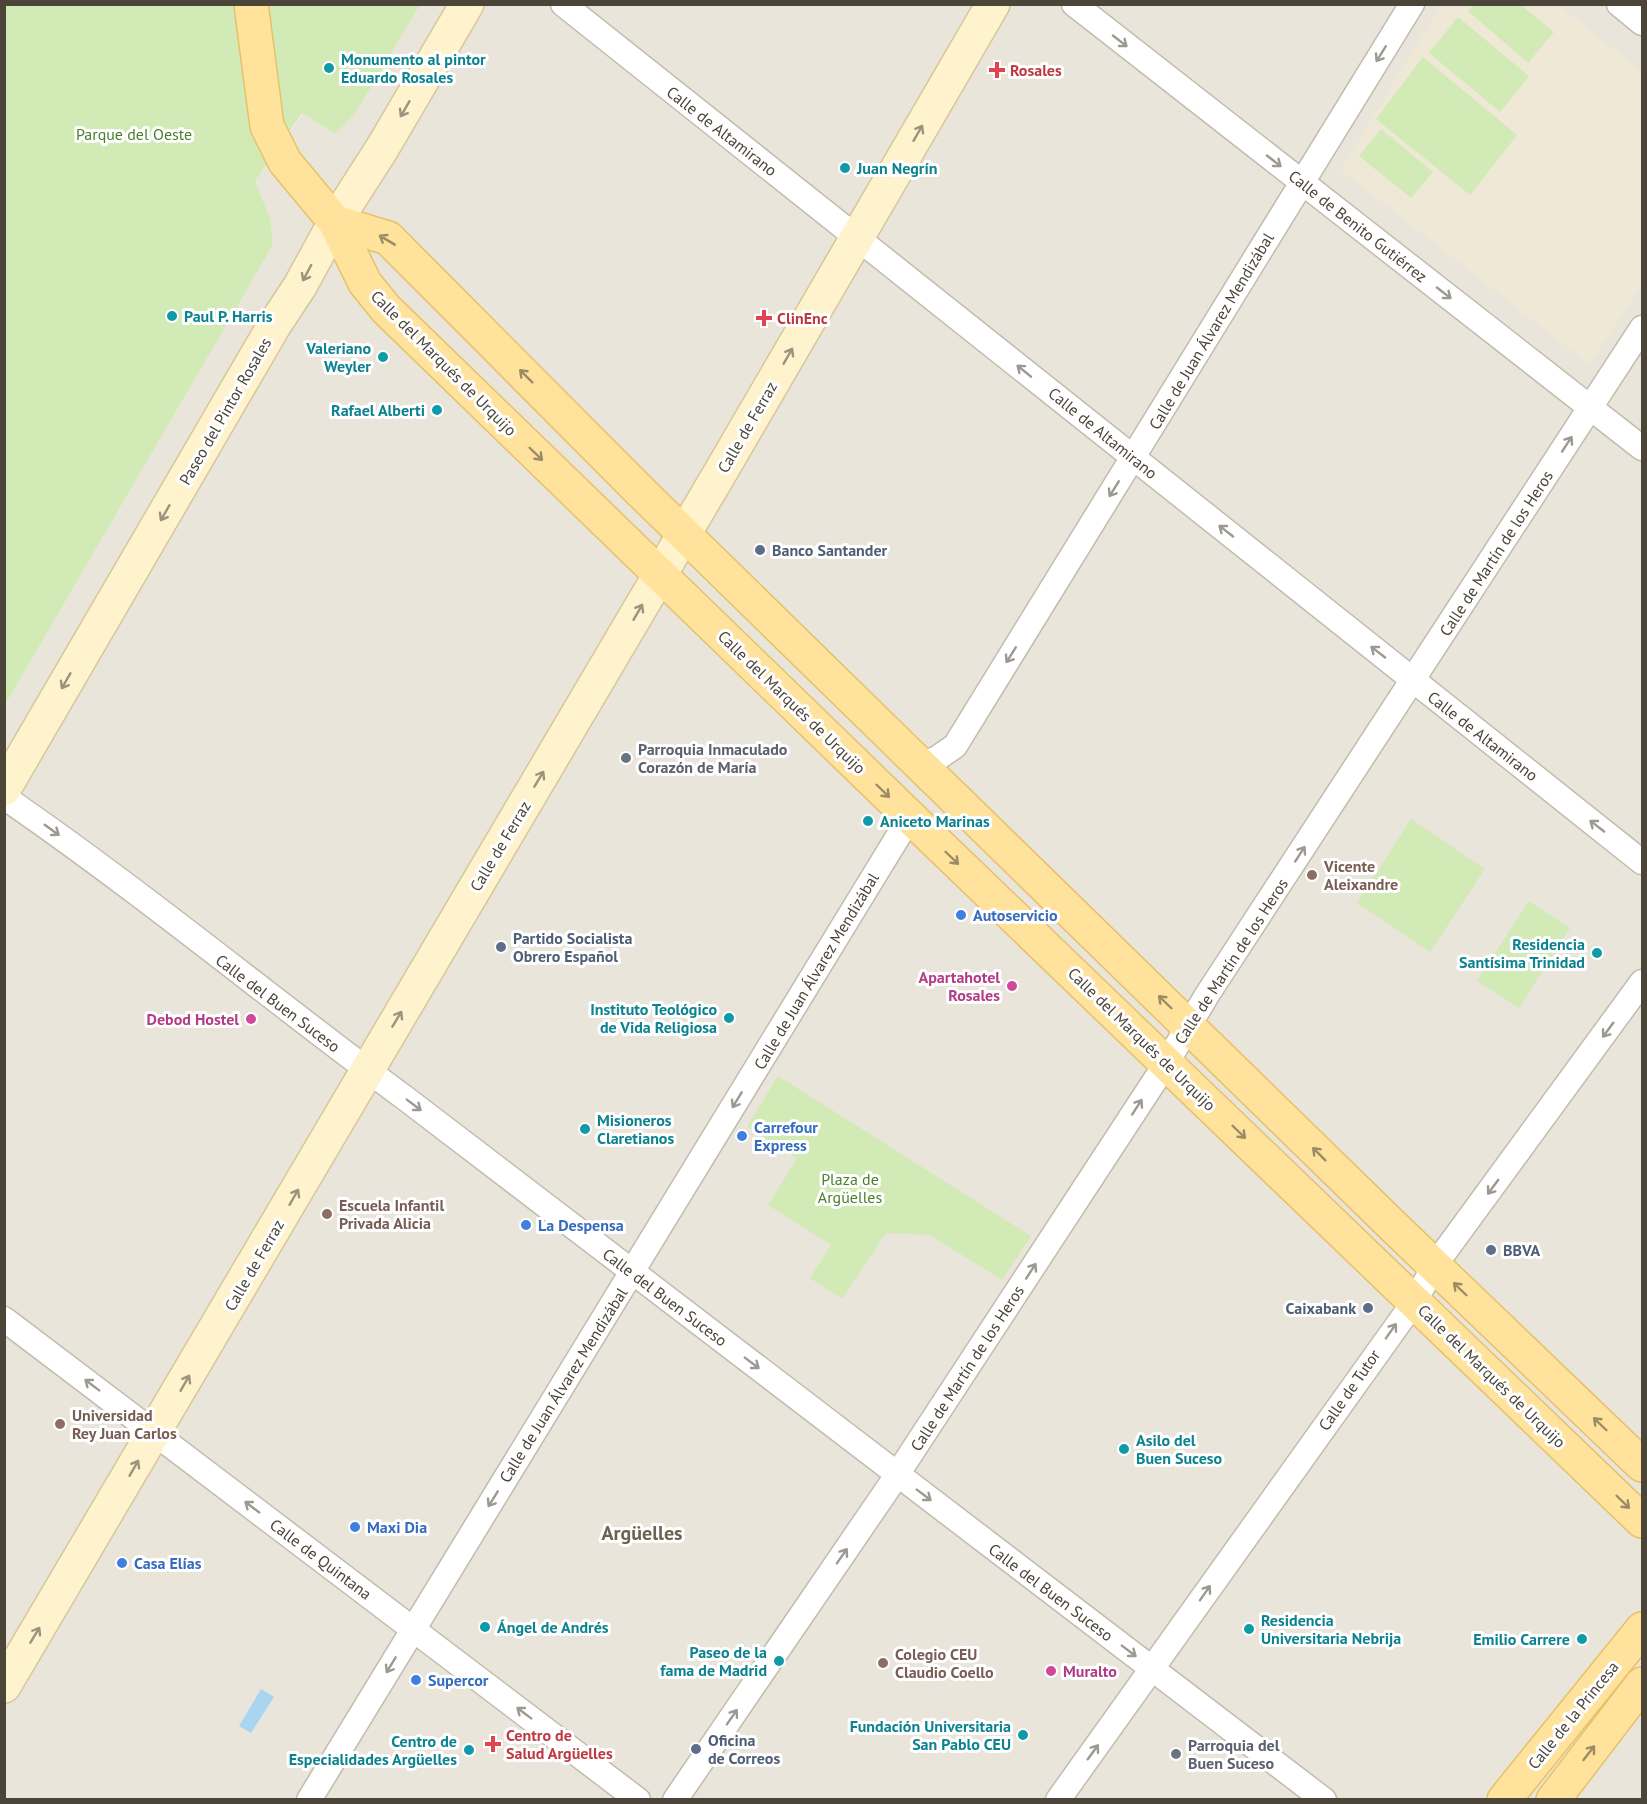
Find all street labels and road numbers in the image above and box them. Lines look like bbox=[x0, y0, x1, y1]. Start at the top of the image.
street label: Calle de Altamirano bbox=[663, 82, 781, 180]
street label: Calle de Benito Gutiérrez bbox=[1285, 166, 1431, 286]
street label: Calle de Juan Álvarez Mendizábal bbox=[1144, 229, 1278, 433]
street label: Calle del Marqués de Urquijo bbox=[367, 286, 521, 440]
street label: Paseo del Pintor Rosales bbox=[175, 334, 275, 488]
street label: Calle de Ferraz bbox=[713, 378, 781, 476]
street label: Calle de Altamirano bbox=[1044, 383, 1162, 483]
street label: Calle de Martín de los Heros bbox=[1435, 466, 1557, 640]
street label: Calle del Marqués de Urquijo bbox=[714, 626, 870, 778]
street label: Calle de Altamirano bbox=[1424, 687, 1542, 785]
street label: Calle de Ferraz bbox=[465, 797, 535, 895]
street label: Calle de Juan Álvarez Mendizábal bbox=[749, 869, 883, 1073]
street label: Calle de Martín de los Heros bbox=[1170, 874, 1292, 1048]
street label: Calle del Buen Suceso bbox=[212, 950, 344, 1056]
street label: Calle del Marqués de Urquijo bbox=[1064, 963, 1220, 1115]
street label: Calle de Ferraz bbox=[220, 1216, 288, 1314]
street label: Calle del Buen Suceso bbox=[599, 1244, 731, 1350]
street label: Calle de Martín de los Heros bbox=[906, 1281, 1028, 1455]
street label: Calle de Juan Álvarez Mendizábal bbox=[495, 1284, 632, 1486]
street label: Calle del Marqués de Urquijo bbox=[1414, 1300, 1570, 1452]
street label: Calle de Tutor bbox=[1314, 1345, 1385, 1434]
street label: Calle de Quintana bbox=[266, 1514, 376, 1604]
street label: Calle del Buen Suceso bbox=[985, 1539, 1117, 1645]
street label: Calle de la Princesa bbox=[1523, 1657, 1623, 1773]

